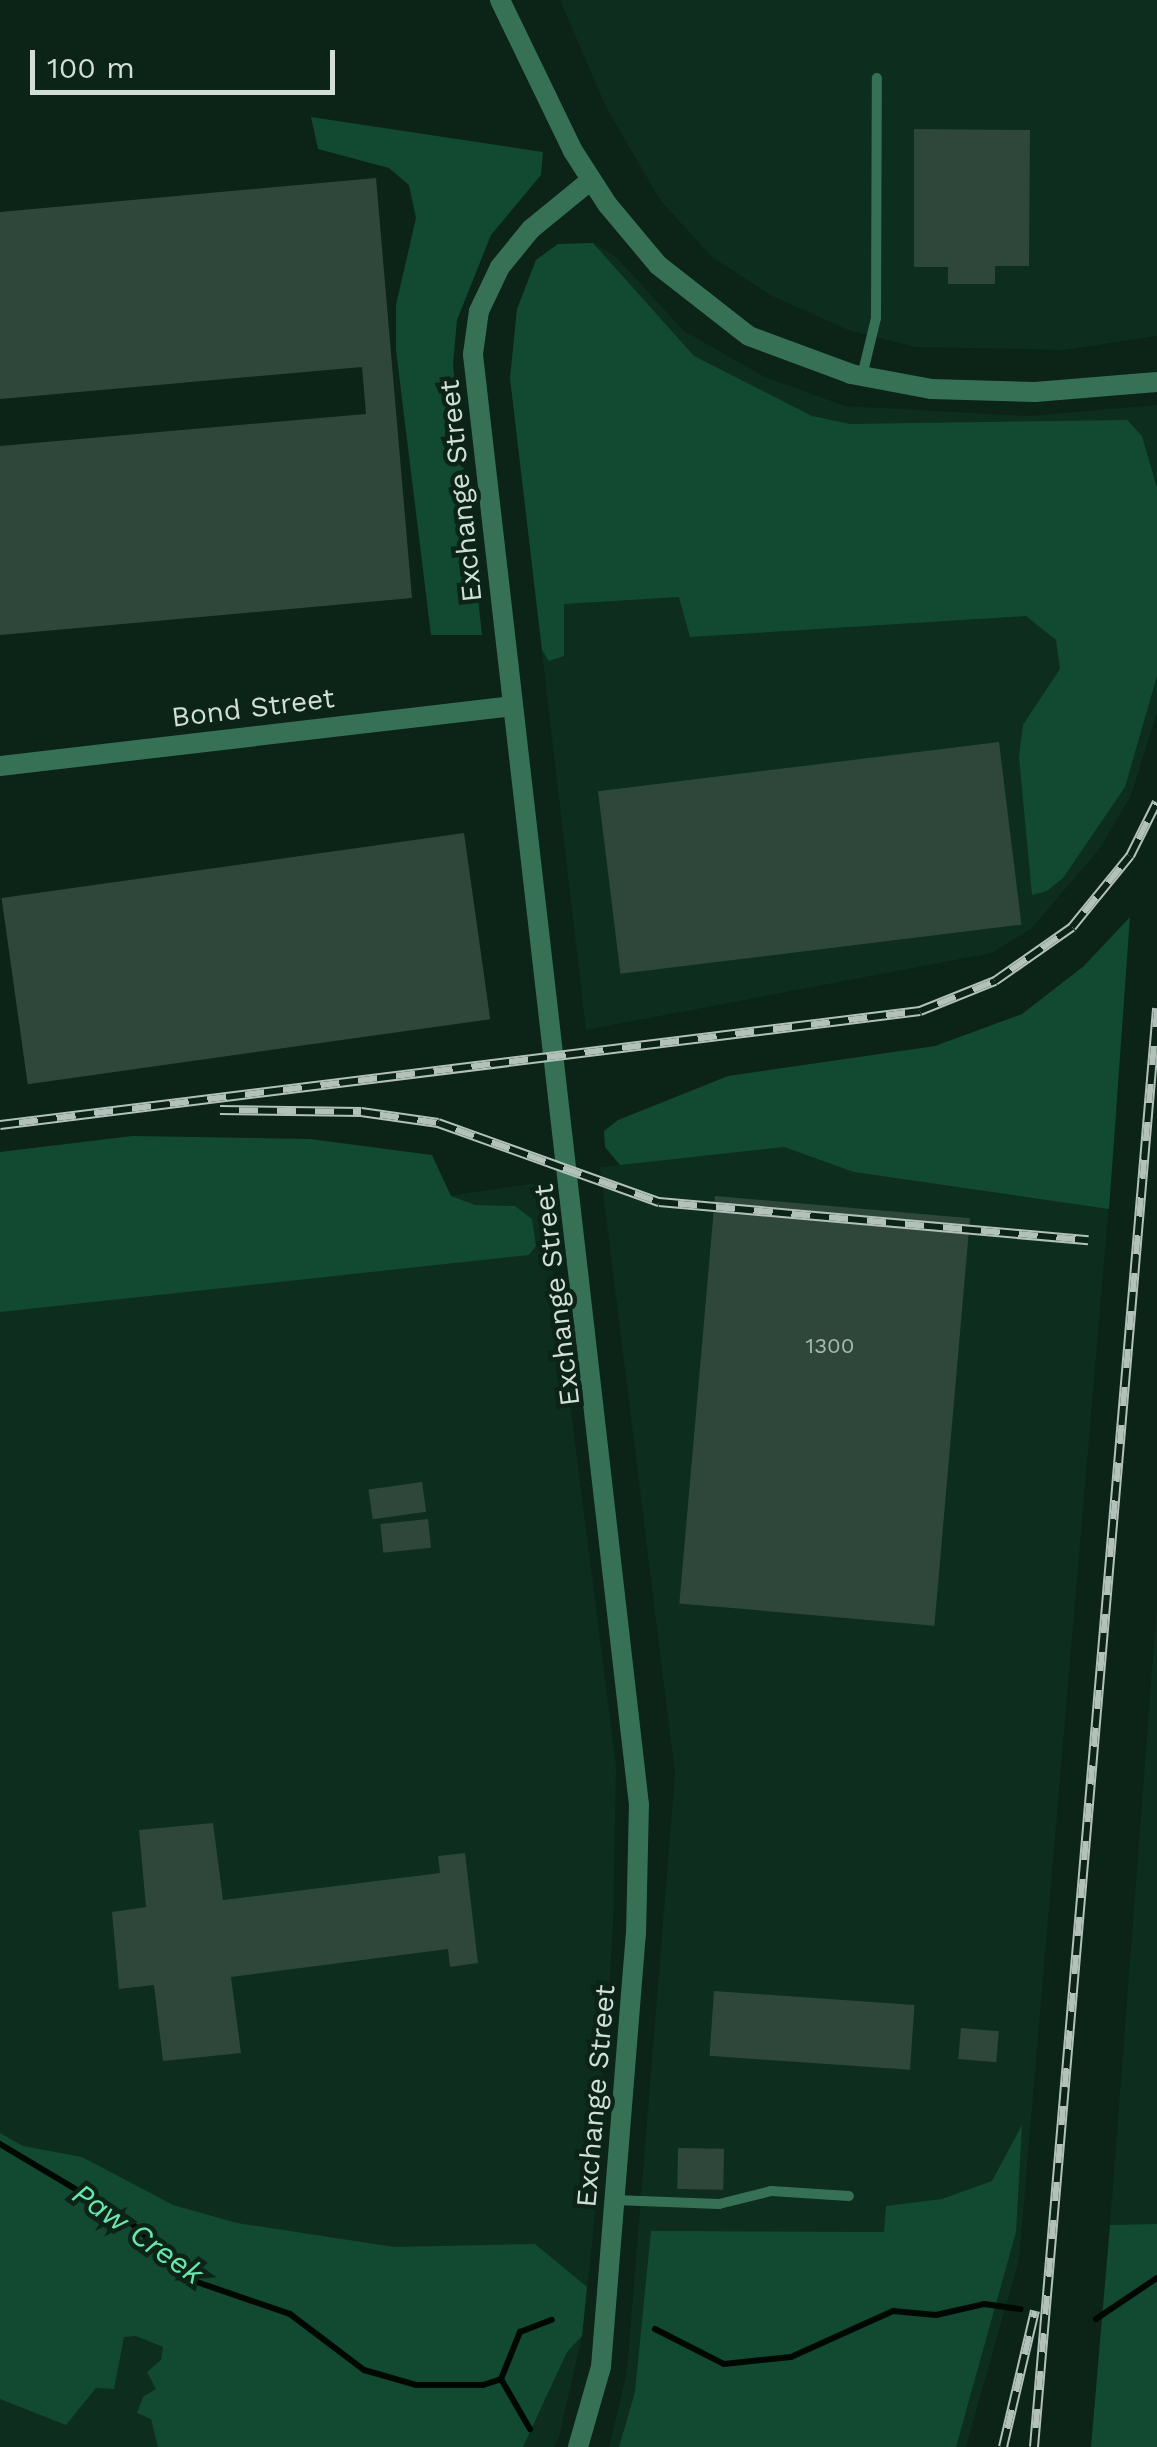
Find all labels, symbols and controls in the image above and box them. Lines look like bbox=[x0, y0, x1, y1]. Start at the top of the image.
scale bar bbox=[35, 30, 340, 92]
text: 100 m bbox=[47, 50, 135, 85]
street label: Exchange Street bbox=[433, 378, 489, 604]
street label: Bond Street bbox=[170, 681, 336, 735]
street label: Exchange Street bbox=[527, 1182, 587, 1408]
house number: 1300 bbox=[806, 1333, 854, 1359]
street label: Exchange Street bbox=[570, 1983, 622, 2209]
water label: Paw Creek bbox=[65, 2175, 211, 2293]

